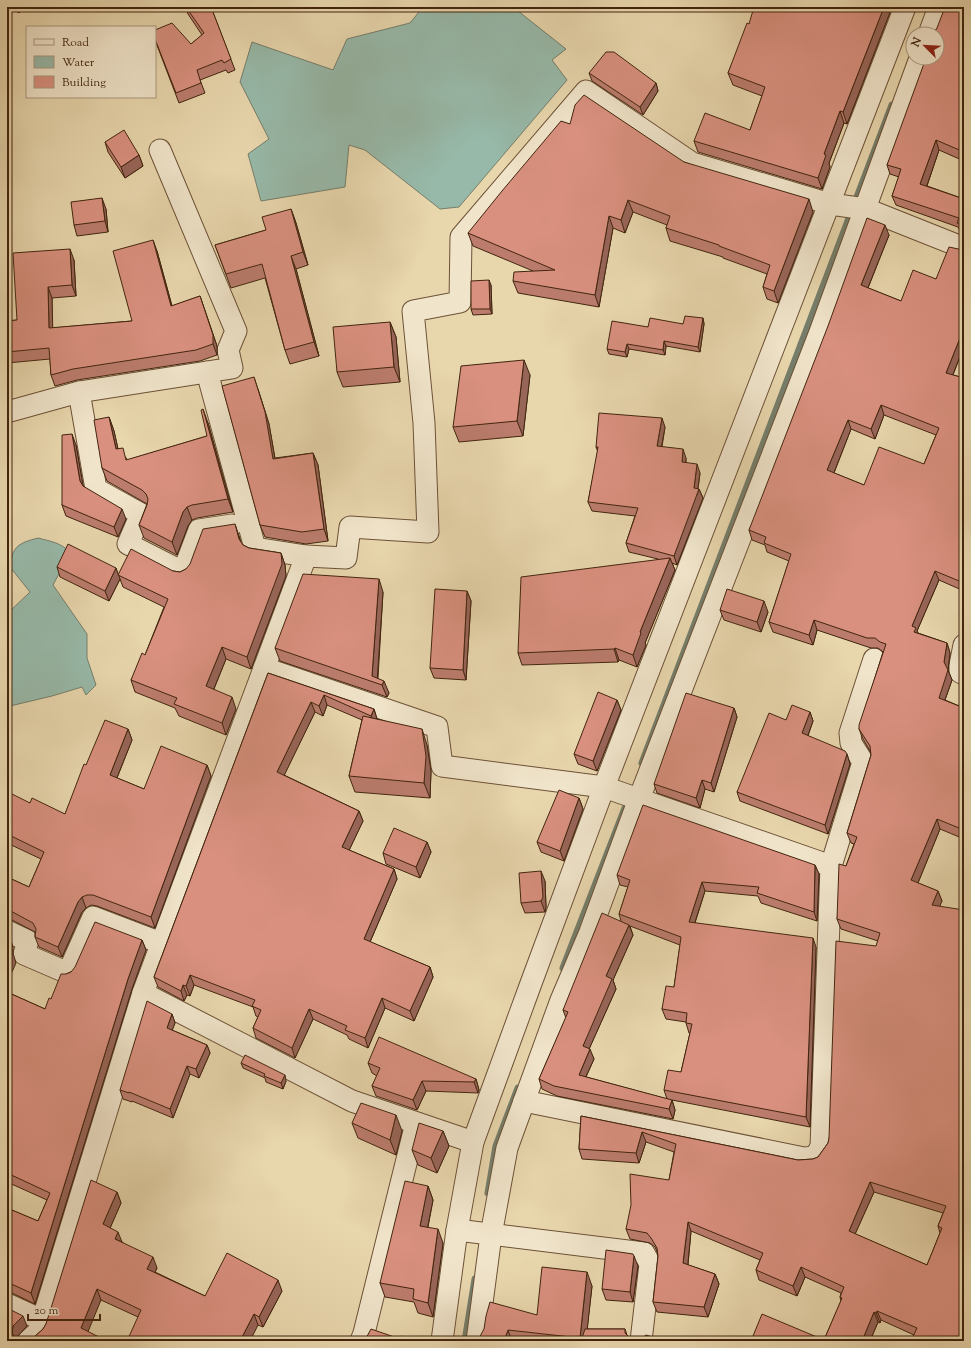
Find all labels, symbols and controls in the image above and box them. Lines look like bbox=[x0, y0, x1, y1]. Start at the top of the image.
legend bbox=[26, 26, 156, 98]
north arrow bbox=[905, 26, 945, 66]
text: Road bbox=[62, 34, 89, 52]
text: N bbox=[907, 35, 926, 51]
text: Water bbox=[62, 54, 95, 72]
text: Building bbox=[62, 74, 106, 92]
scale bar bbox=[28, 1296, 100, 1322]
text: 20 m bbox=[34, 1302, 59, 1320]

